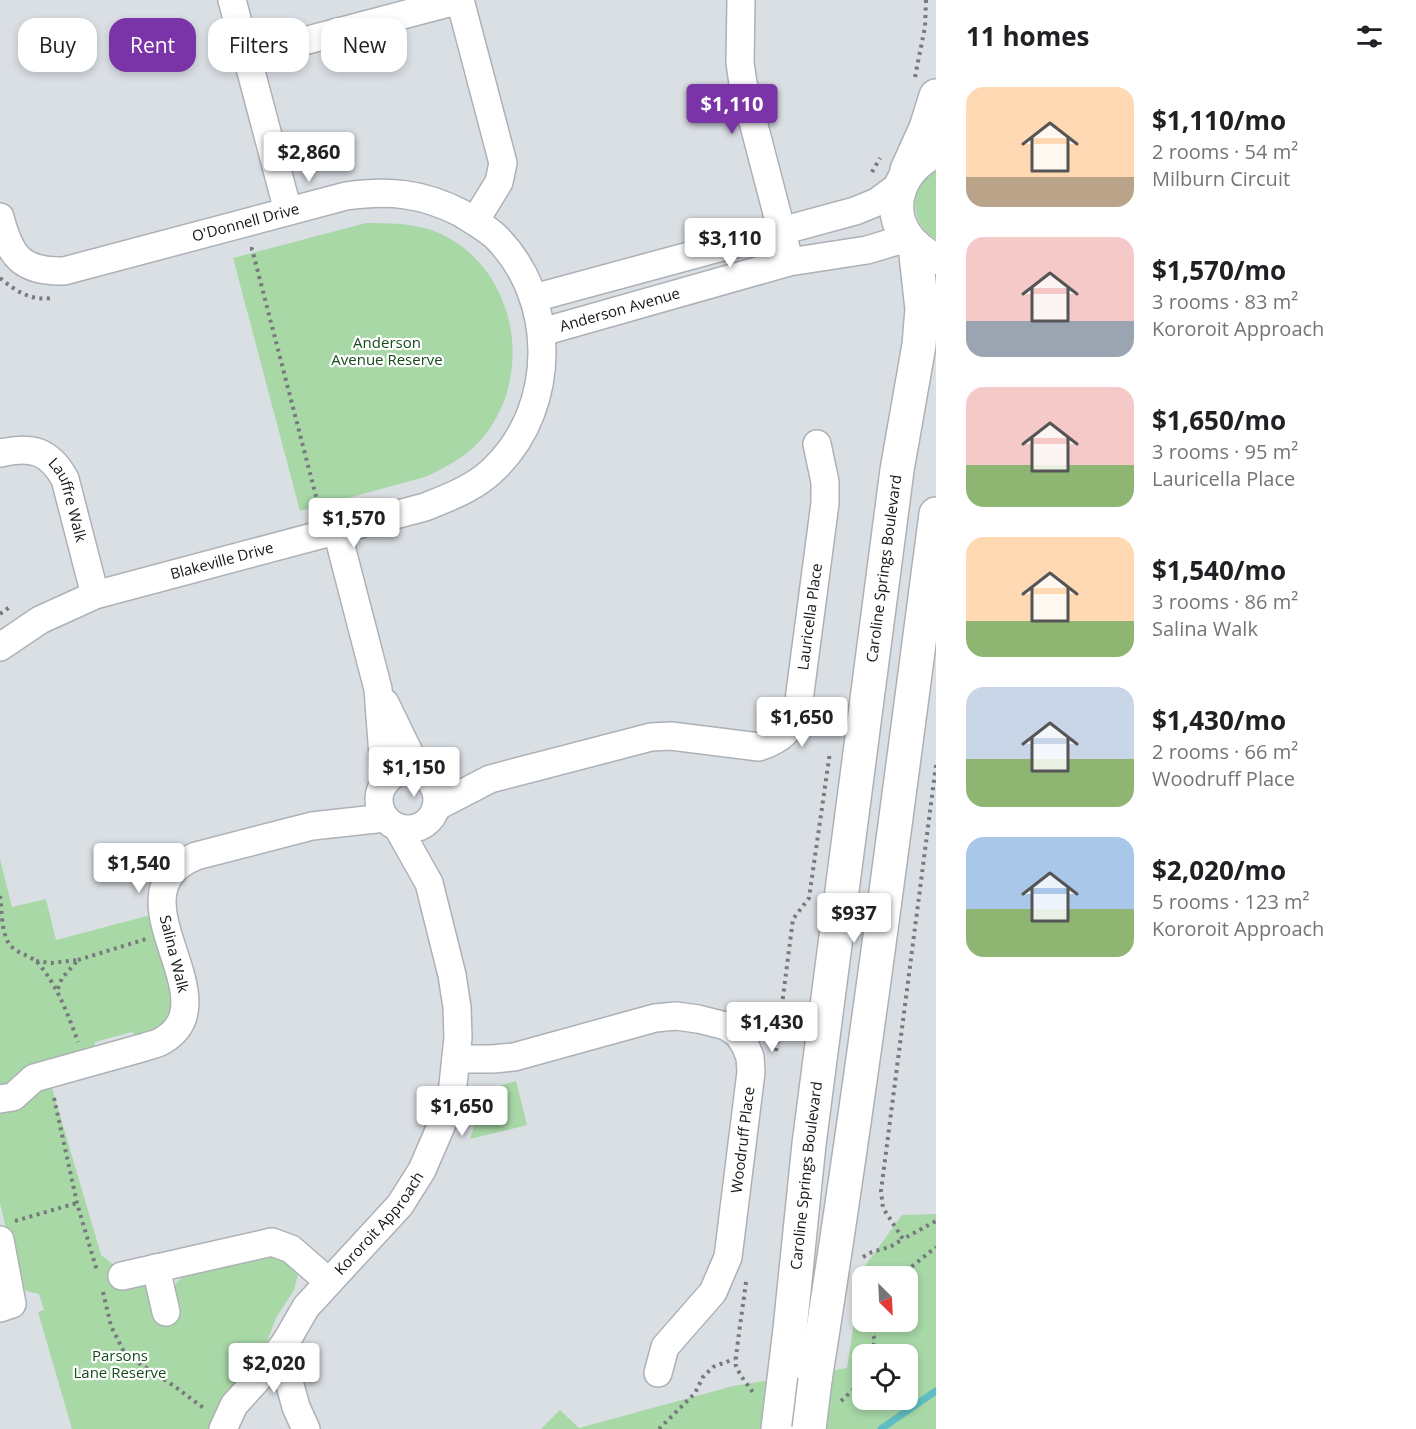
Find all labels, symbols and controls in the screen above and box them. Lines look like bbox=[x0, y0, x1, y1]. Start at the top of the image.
chip: Buy bbox=[18, 18, 97, 72]
chip: Rent bbox=[109, 18, 196, 72]
chip: Filters bbox=[208, 18, 309, 72]
chip: New bbox=[321, 18, 407, 72]
text: 11 homes bbox=[966, 18, 1090, 54]
icon: filters bbox=[1353, 20, 1386, 53]
pin: $1,110 bbox=[683, 84, 781, 135]
text: $1,110 bbox=[701, 90, 763, 117]
text: $1,110/mo bbox=[1152, 102, 1286, 138]
icon: home bbox=[1014, 111, 1086, 183]
pin: $2,860 bbox=[260, 132, 358, 183]
text: $2,860 bbox=[278, 138, 340, 165]
text: 2 rooms · 54 m² bbox=[1152, 138, 1298, 165]
text: Milburn Circuit bbox=[1152, 165, 1290, 192]
street label: O'Donnell Drive bbox=[190, 198, 301, 246]
pin: $3,110 bbox=[681, 218, 779, 269]
text: $3,110 bbox=[699, 224, 761, 251]
text: $1,570/mo bbox=[1152, 252, 1286, 288]
icon: home bbox=[1014, 261, 1086, 333]
street label: Anderson Avenue bbox=[557, 282, 682, 335]
text: 3 rooms · 83 m² bbox=[1152, 288, 1298, 315]
text: Kororoit Approach bbox=[1152, 315, 1324, 342]
park label: Anderson Avenue Reserve bbox=[331, 332, 443, 369]
text: $1,650/mo bbox=[1152, 402, 1286, 438]
icon: home bbox=[1014, 411, 1086, 483]
text: 3 rooms · 95 m² bbox=[1152, 438, 1298, 465]
street label: Lauffre Walk bbox=[45, 453, 92, 544]
text: Lauricella Place bbox=[1152, 465, 1295, 492]
street label: Caroline Springs Boulevard bbox=[861, 473, 905, 664]
pin: $1,570 bbox=[305, 498, 403, 549]
text: $1,570 bbox=[323, 504, 385, 531]
street label: Blakeville Drive bbox=[168, 537, 276, 583]
text: $1,540/mo bbox=[1152, 552, 1286, 588]
icon: home bbox=[1014, 561, 1086, 633]
street label: Lauricella Place bbox=[792, 562, 826, 671]
text: 3 rooms · 86 m² bbox=[1152, 588, 1298, 615]
text: Salina Walk bbox=[1152, 615, 1258, 642]
pin: $1,650 bbox=[753, 697, 851, 748]
text: $1,430/mo bbox=[1152, 702, 1286, 738]
text: $1,650 bbox=[771, 703, 833, 730]
icon: home bbox=[1014, 711, 1086, 783]
text: 2 rooms · 66 m² bbox=[1152, 738, 1298, 765]
pin: $1,150 bbox=[365, 747, 463, 798]
text: $1,150 bbox=[383, 753, 445, 780]
text: Woodruff Place bbox=[1152, 765, 1295, 792]
pin: $1,540 bbox=[90, 843, 188, 894]
text: $1,540 bbox=[108, 849, 170, 876]
text: $2,020/mo bbox=[1152, 852, 1286, 888]
icon: home bbox=[1014, 861, 1086, 933]
text: 5 rooms · 123 m² bbox=[1152, 888, 1310, 915]
pin: $937 bbox=[818, 893, 890, 944]
text: $937 bbox=[831, 899, 877, 926]
street label: Salina Walk bbox=[156, 913, 194, 995]
text: Kororoit Approach bbox=[1152, 915, 1324, 942]
pin: $1,430 bbox=[723, 1002, 821, 1053]
text: $1,430 bbox=[741, 1008, 803, 1035]
street label: Caroline Springs Boulevard bbox=[785, 1080, 826, 1271]
street label: Woodruff Place bbox=[726, 1085, 758, 1194]
pin: $1,650 bbox=[413, 1086, 511, 1137]
text: $1,650 bbox=[431, 1092, 493, 1119]
street label: Kororoit Approach bbox=[330, 1167, 428, 1279]
north arrow bbox=[852, 1266, 918, 1332]
map controls bbox=[852, 1266, 918, 1410]
pin: $2,020 bbox=[225, 1343, 323, 1394]
button: locate bbox=[852, 1344, 918, 1410]
park label: Parsons Lane Reserve bbox=[74, 1345, 166, 1382]
text: $2,020 bbox=[243, 1349, 305, 1376]

